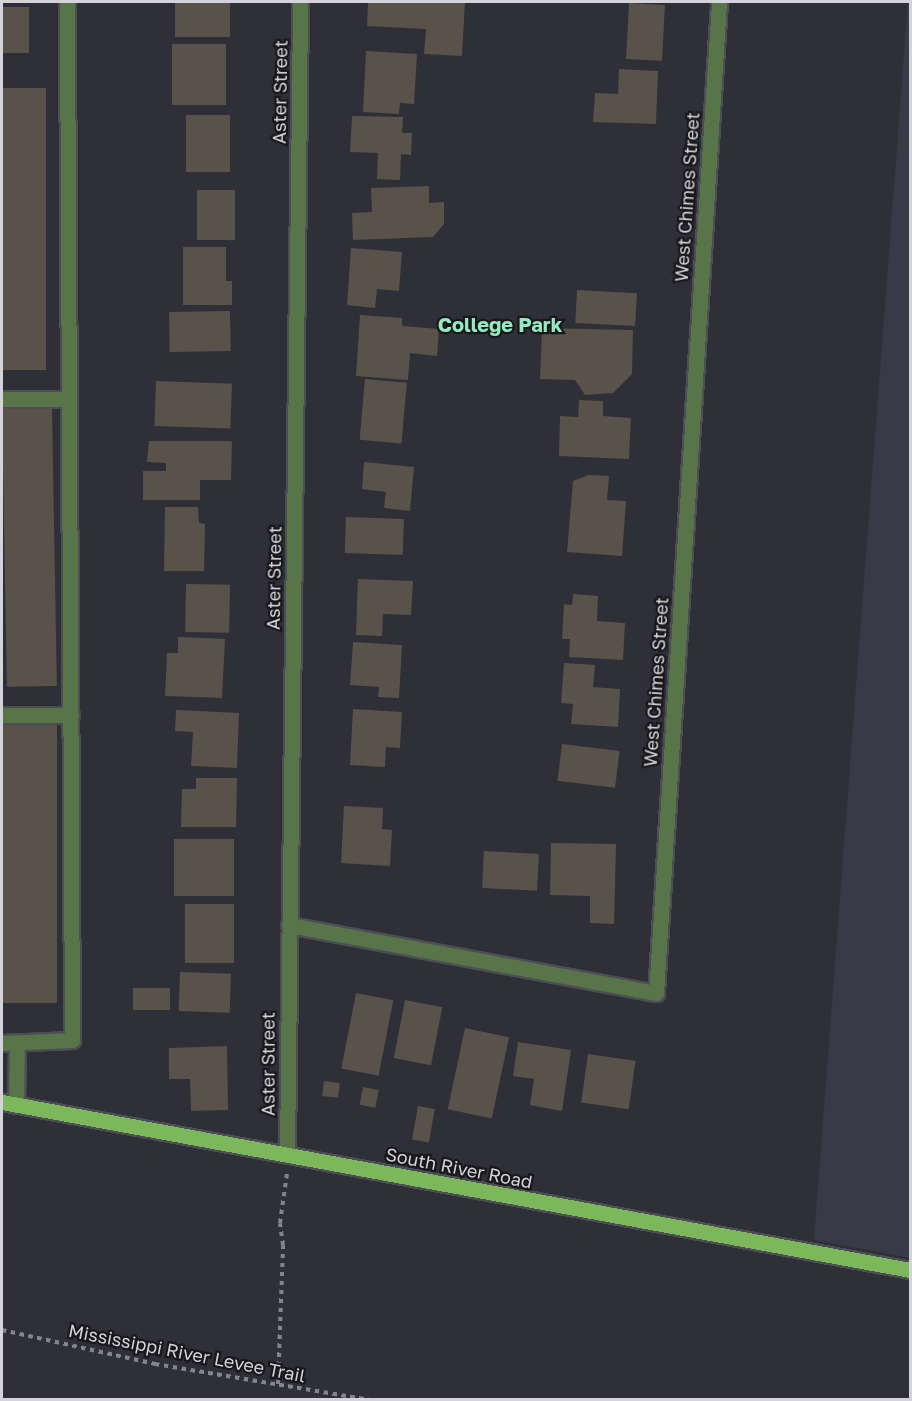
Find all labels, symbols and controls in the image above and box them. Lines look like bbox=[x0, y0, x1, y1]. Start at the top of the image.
street label: Aster Street bbox=[268, 40, 292, 144]
street label: West Chimes Street bbox=[670, 111, 704, 283]
district label: College Park bbox=[438, 312, 562, 336]
street label: Aster Street bbox=[262, 526, 286, 630]
street label: West Chimes Street bbox=[639, 596, 673, 768]
street label: Aster Street bbox=[257, 1012, 279, 1116]
street label: South River Road bbox=[384, 1143, 534, 1193]
street label: Mississippi River Levee Trail bbox=[67, 1319, 307, 1387]

